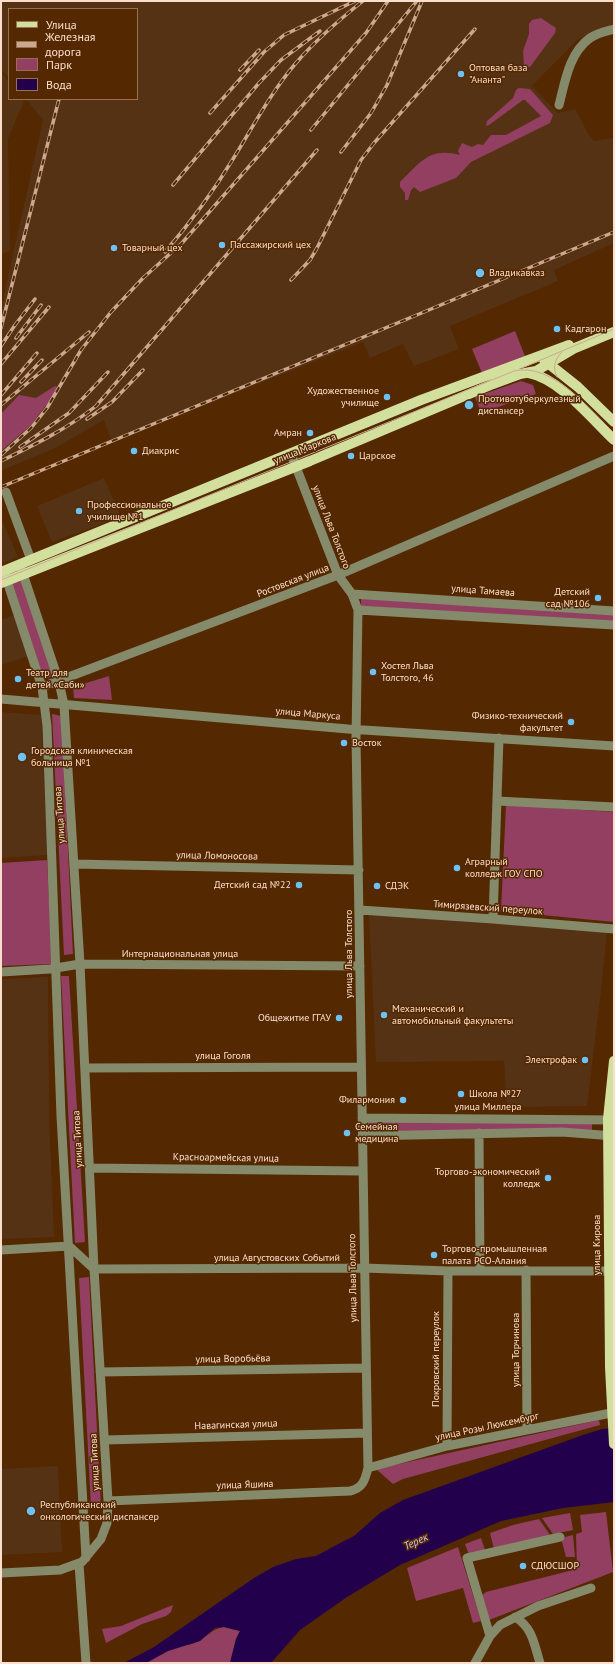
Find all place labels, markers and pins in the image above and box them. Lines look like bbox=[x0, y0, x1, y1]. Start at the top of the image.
place label: Оптовая база "Ананта" bbox=[469, 62, 527, 86]
marker: Оптовая база "Ананта" bbox=[456, 69, 466, 79]
place label: Пассажирский цех bbox=[230, 239, 311, 251]
marker: Пассажирский цех bbox=[217, 240, 227, 250]
place label: Товарный цех bbox=[122, 242, 183, 254]
marker: Товарный цех bbox=[109, 243, 119, 253]
marker: Владикавказ bbox=[474, 267, 486, 279]
place label: Владикавказ bbox=[489, 267, 545, 279]
place label: Кадгарон bbox=[565, 323, 606, 335]
marker: Кадгарон bbox=[552, 324, 562, 334]
place label: Художественное училище bbox=[307, 385, 379, 408]
marker: Художественное училище bbox=[382, 392, 392, 402]
place label: Противотуберкулезный диспансер bbox=[478, 393, 581, 416]
marker: Противотуберкулезный диспансер bbox=[463, 399, 475, 411]
place label: Амран bbox=[274, 427, 302, 439]
marker: Амран bbox=[305, 428, 315, 438]
place label: Диакрис bbox=[142, 445, 179, 457]
marker: Диакрис bbox=[129, 446, 139, 456]
place label: Царское bbox=[359, 450, 396, 462]
marker: Царское bbox=[346, 451, 356, 461]
place label: Профессиональное училище №1 bbox=[87, 499, 172, 522]
marker: Профессиональное училище №1 bbox=[74, 506, 84, 516]
place label: Детский сад №106 bbox=[546, 586, 590, 610]
marker: Детский сад №106 bbox=[593, 593, 603, 603]
place label: Хостел Льва Толстого, 46 bbox=[381, 660, 434, 684]
place label: Театр для детей «Саби» bbox=[26, 667, 85, 690]
marker: Хостел Льва Толстого, 46 bbox=[368, 667, 378, 677]
marker: Театр для детей «Саби» bbox=[13, 674, 23, 684]
place label: Физико-технический факультет bbox=[472, 710, 563, 734]
marker: Физико-технический факультет bbox=[566, 717, 576, 727]
place label: Восток bbox=[352, 737, 382, 749]
marker: Восток bbox=[339, 738, 349, 748]
place label: Городская клиническая больница №1 bbox=[31, 745, 133, 768]
marker: Городская клиническая больница №1 bbox=[16, 751, 28, 763]
place label: Аграрный колледж ГОУ СПО bbox=[465, 856, 543, 880]
marker: Аграрный колледж ГОУ СПО bbox=[452, 863, 462, 873]
place label: Детский сад №22 bbox=[214, 879, 291, 891]
marker: Детский сад №22 bbox=[294, 880, 304, 890]
place label: СДЭК bbox=[385, 880, 409, 892]
marker: СДЭК bbox=[372, 881, 382, 891]
place label: Механический и автомобильный факультеты bbox=[392, 1003, 513, 1026]
marker: Механический и автомобильный факультеты bbox=[379, 1010, 389, 1020]
place label: Общежитие ГГАУ bbox=[258, 1012, 331, 1024]
marker: Общежитие ГГАУ bbox=[334, 1013, 344, 1023]
place label: Электрофак bbox=[525, 1054, 577, 1066]
marker: Электрофак bbox=[580, 1055, 590, 1065]
place label: Школа №27 bbox=[469, 1088, 522, 1100]
marker: Школа №27 bbox=[456, 1089, 466, 1099]
place label: Филармония bbox=[339, 1094, 395, 1106]
marker: Филармония bbox=[398, 1095, 408, 1105]
place label: Семейная медицина bbox=[355, 1121, 398, 1144]
marker: Семейная медицина bbox=[342, 1128, 352, 1138]
place label: Торгово-экономический колледж bbox=[435, 1166, 540, 1190]
marker: Торгово-экономический колледж bbox=[543, 1173, 553, 1183]
place label: Торгово-промышленная палата РСО-Алания bbox=[442, 1243, 547, 1266]
marker: Торгово-промышленная палата РСО-Алания bbox=[429, 1250, 439, 1260]
place label: Республиканский онкологический диспансер bbox=[40, 1499, 159, 1522]
marker: Республиканский онкологический диспансер bbox=[25, 1505, 37, 1517]
place label: СДЮСШОР bbox=[531, 1560, 579, 1572]
marker: СДЮСШОР bbox=[518, 1561, 528, 1571]

